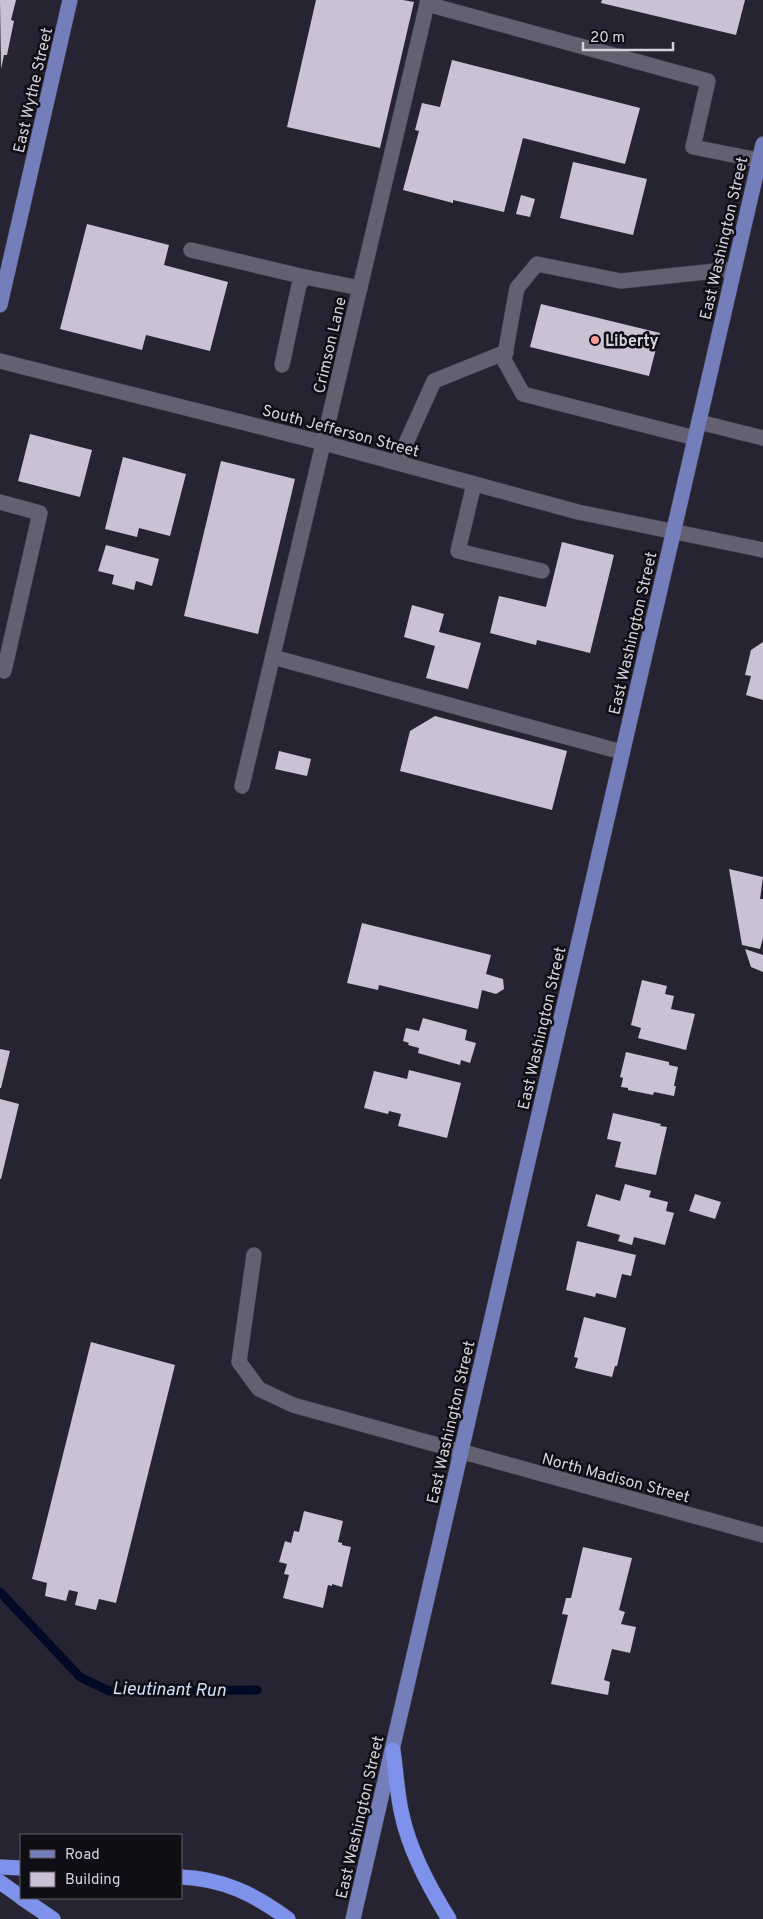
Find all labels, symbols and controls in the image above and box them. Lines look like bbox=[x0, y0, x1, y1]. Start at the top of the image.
scale bar bbox=[583, 20, 673, 52]
street label: East Wythe Street bbox=[10, 26, 58, 155]
text: 20 m bbox=[590, 29, 625, 48]
street label: East Washington Street bbox=[696, 155, 753, 322]
street label: Crimson Lane bbox=[310, 295, 352, 396]
place label: Liberty bbox=[605, 332, 659, 352]
marker: Liberty bbox=[589, 334, 601, 346]
street label: South Jefferson Street bbox=[260, 401, 421, 463]
street label: East Washington Street bbox=[605, 550, 662, 717]
street label: East Washington Street bbox=[514, 945, 571, 1112]
street label: East Washington Street bbox=[423, 1339, 480, 1506]
street label: North Madison Street bbox=[539, 1450, 692, 1508]
water label: Lieutinant Run bbox=[112, 1678, 226, 1703]
street label: East Washington Street bbox=[332, 1734, 389, 1901]
legend bbox=[20, 1834, 182, 1899]
text: Road bbox=[65, 1846, 100, 1865]
text: Building bbox=[65, 1871, 120, 1890]

